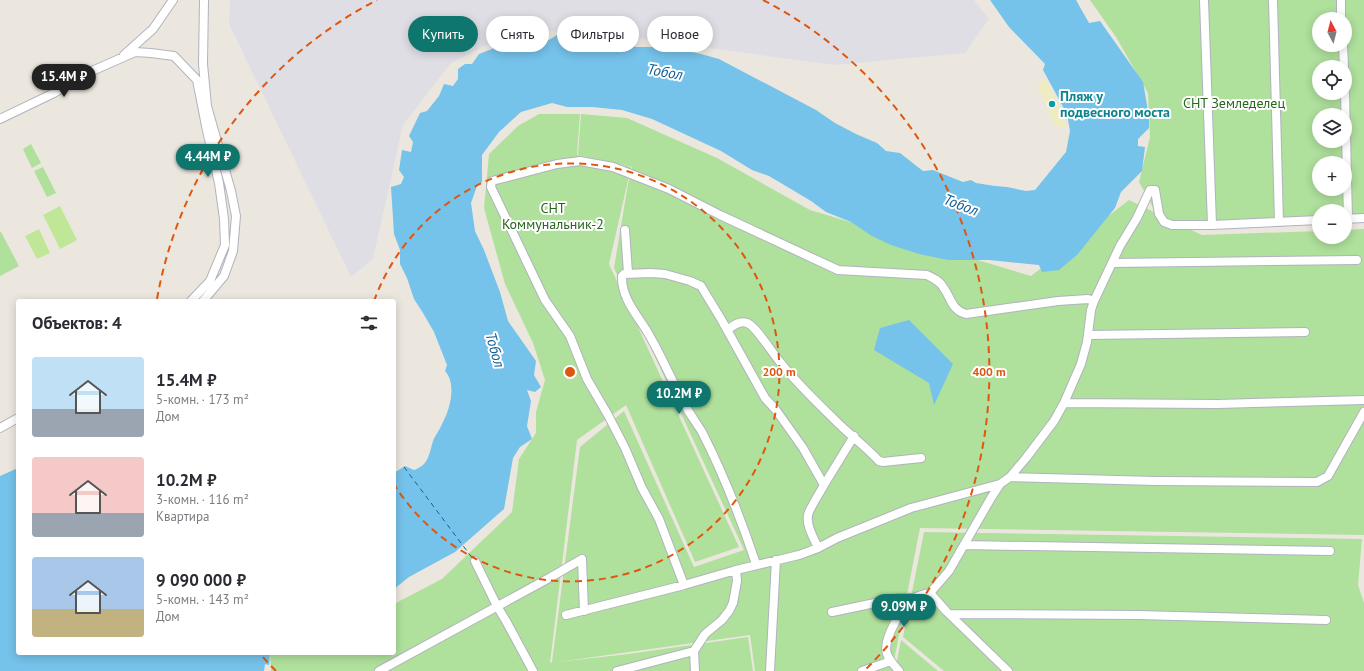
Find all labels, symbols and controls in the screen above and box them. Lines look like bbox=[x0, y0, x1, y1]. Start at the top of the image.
north arrow bbox=[1312, 12, 1352, 52]
map controls bbox=[1312, 12, 1352, 244]
chip: Купить bbox=[408, 16, 478, 52]
chip: Снять bbox=[486, 16, 549, 52]
chip: Фильтры bbox=[557, 16, 639, 52]
chip: Новое bbox=[647, 16, 713, 52]
water label: Тобол bbox=[646, 59, 685, 84]
button: locate bbox=[1312, 60, 1352, 100]
pin: 15.4M ₽ bbox=[27, 64, 101, 98]
text: 15.4M ₽ bbox=[41, 68, 87, 85]
place label: Пляж у подвесного моста bbox=[1060, 87, 1170, 121]
park label: СНТ Земледелец bbox=[1183, 94, 1285, 112]
marker: Пляж у подвесного моста bbox=[1047, 99, 1057, 109]
button: layers bbox=[1312, 108, 1352, 148]
pin: 4.44M ₽ bbox=[171, 144, 245, 178]
text: 4.44M ₽ bbox=[185, 148, 231, 165]
button: + bbox=[1312, 156, 1352, 196]
water label: Тобол bbox=[941, 189, 982, 220]
park label: СНТ Коммунальник-2 bbox=[502, 199, 604, 233]
button: − bbox=[1312, 204, 1352, 244]
text: Объектов: 4 bbox=[32, 312, 122, 334]
icon: filters bbox=[358, 312, 380, 334]
water label: Тобол bbox=[481, 330, 510, 370]
text: 200 m bbox=[762, 364, 796, 379]
text: 400 m bbox=[972, 364, 1006, 379]
centre of rings bbox=[563, 365, 577, 379]
text: 15.4M ₽ bbox=[156, 369, 217, 391]
icon: home bbox=[64, 373, 112, 421]
pin: 10.2M ₽ bbox=[642, 381, 716, 415]
text: 10.2M ₽ bbox=[656, 385, 702, 402]
text: 5-комн. · 173 m² bbox=[156, 391, 249, 408]
text: Дом bbox=[156, 408, 180, 425]
text: 10.2M ₽ bbox=[156, 469, 217, 491]
icon: home bbox=[64, 473, 112, 521]
text: 3-комн. · 116 m² bbox=[156, 491, 249, 508]
text: Квартира bbox=[156, 508, 209, 525]
text: 9 090 000 ₽ bbox=[156, 569, 246, 591]
icon: home bbox=[64, 573, 112, 621]
text: 5-комн. · 143 m² bbox=[156, 591, 249, 608]
pin: 9.09M ₽ bbox=[867, 594, 941, 628]
text: 9.09M ₽ bbox=[881, 598, 927, 615]
text: Дом bbox=[156, 608, 180, 625]

